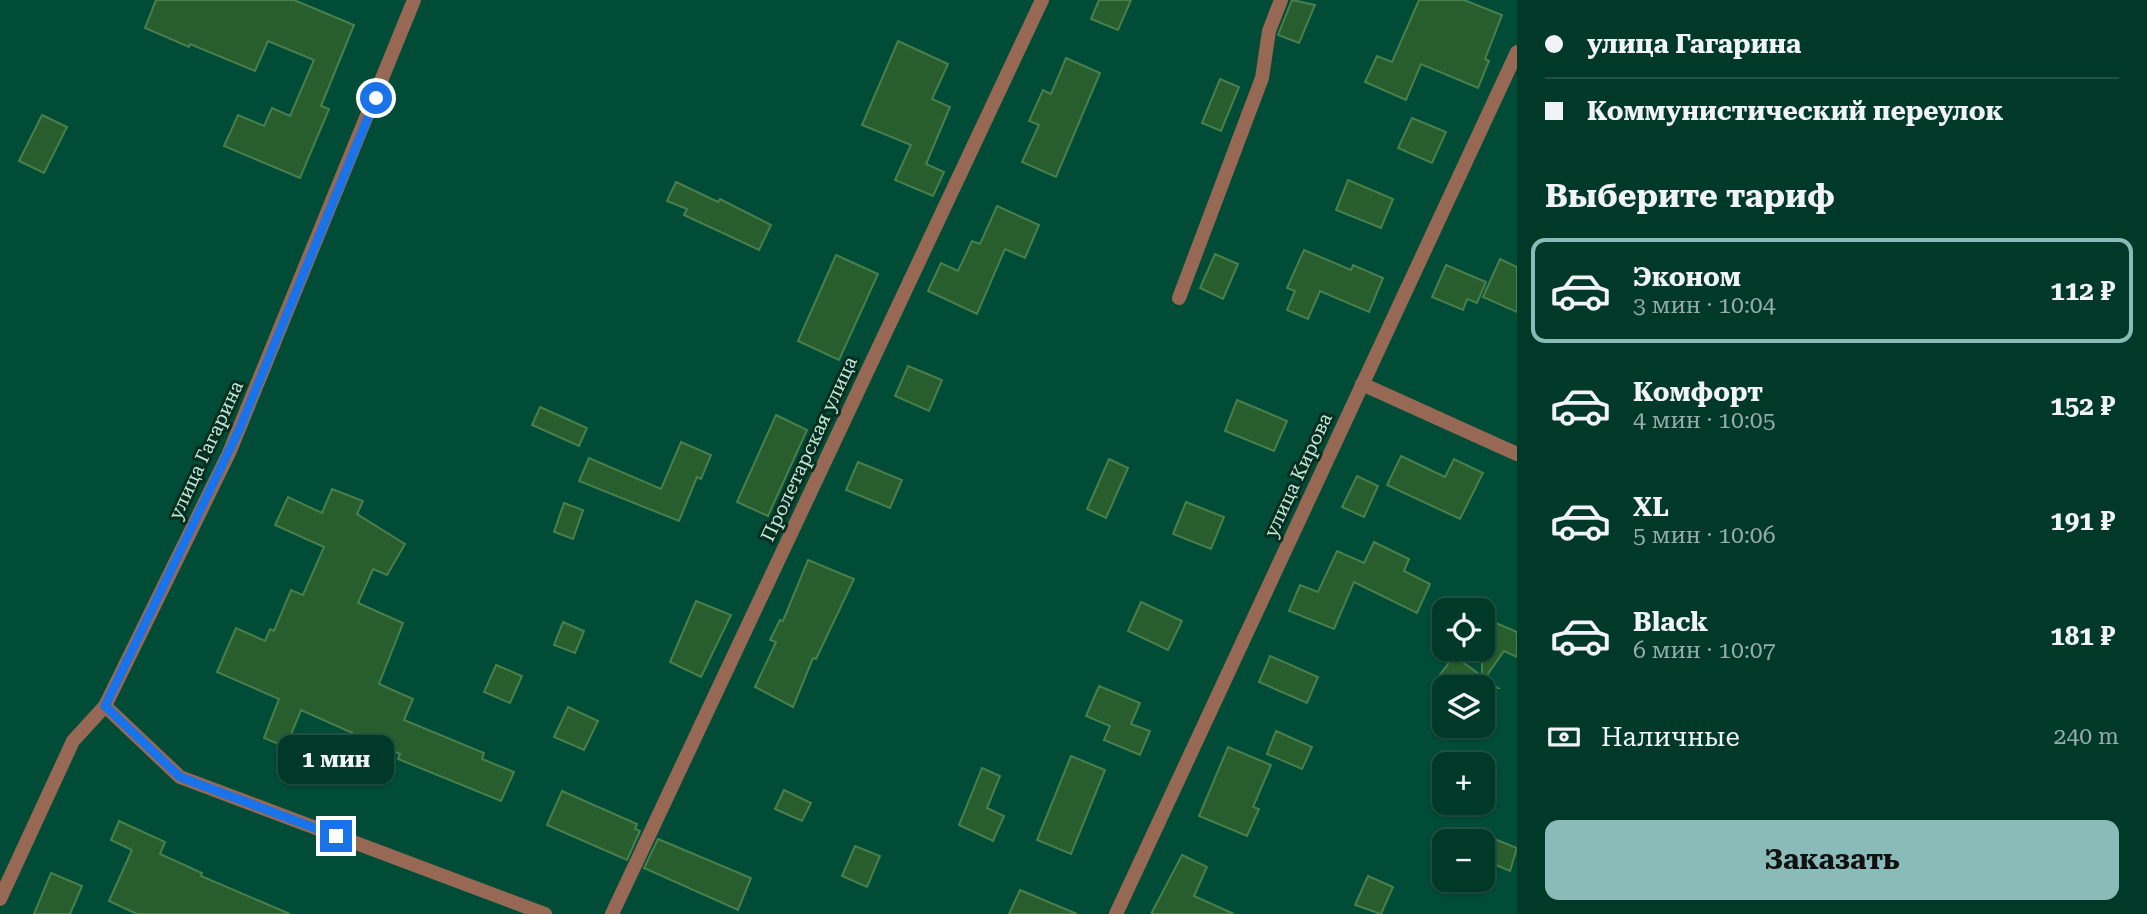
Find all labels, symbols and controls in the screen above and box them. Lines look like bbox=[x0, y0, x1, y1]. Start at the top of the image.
text: улица Гагарина bbox=[1587, 29, 1801, 59]
route start bbox=[360, 82, 392, 114]
text: Коммунистический переулок bbox=[1587, 96, 2003, 126]
text: Выберите тариф bbox=[1545, 177, 1835, 215]
icon: car bbox=[1549, 259, 1612, 322]
text: Эконом bbox=[1633, 262, 1741, 292]
text: 112 ₽ bbox=[2050, 276, 2115, 306]
text: 3 мин · 10:04 bbox=[1633, 292, 1776, 319]
street label: Пролетарская улица bbox=[756, 352, 862, 545]
icon: car bbox=[1549, 374, 1612, 437]
street label: улица Гагарина bbox=[164, 376, 249, 523]
text: Комфорт bbox=[1633, 377, 1763, 407]
text: 152 ₽ bbox=[2050, 391, 2115, 421]
text: 4 мин · 10:05 bbox=[1633, 407, 1776, 434]
street label: улица Кирова bbox=[1259, 409, 1337, 541]
icon: car bbox=[1549, 489, 1612, 552]
text: XL bbox=[1633, 492, 1669, 522]
text: 191 ₽ bbox=[2050, 506, 2115, 536]
text: 5 мин · 10:06 bbox=[1633, 522, 1776, 549]
map controls bbox=[1432, 598, 1495, 892]
button: locate bbox=[1432, 598, 1495, 661]
icon: car bbox=[1549, 604, 1612, 667]
text: Black bbox=[1633, 607, 1708, 637]
text: 181 ₽ bbox=[2050, 621, 2115, 651]
text: 6 мин · 10:07 bbox=[1633, 637, 1776, 664]
button: layers bbox=[1432, 675, 1495, 738]
icon: cash bbox=[1545, 718, 1583, 756]
text: Наличные bbox=[1601, 722, 1740, 752]
text: 240 m bbox=[2054, 723, 2119, 750]
callout: 1 мин bbox=[278, 734, 394, 784]
text: 1 мин bbox=[302, 746, 370, 773]
button: + bbox=[1432, 752, 1495, 815]
route end bbox=[320, 820, 352, 852]
button: Заказать bbox=[1545, 820, 2119, 900]
button: − bbox=[1432, 829, 1495, 892]

